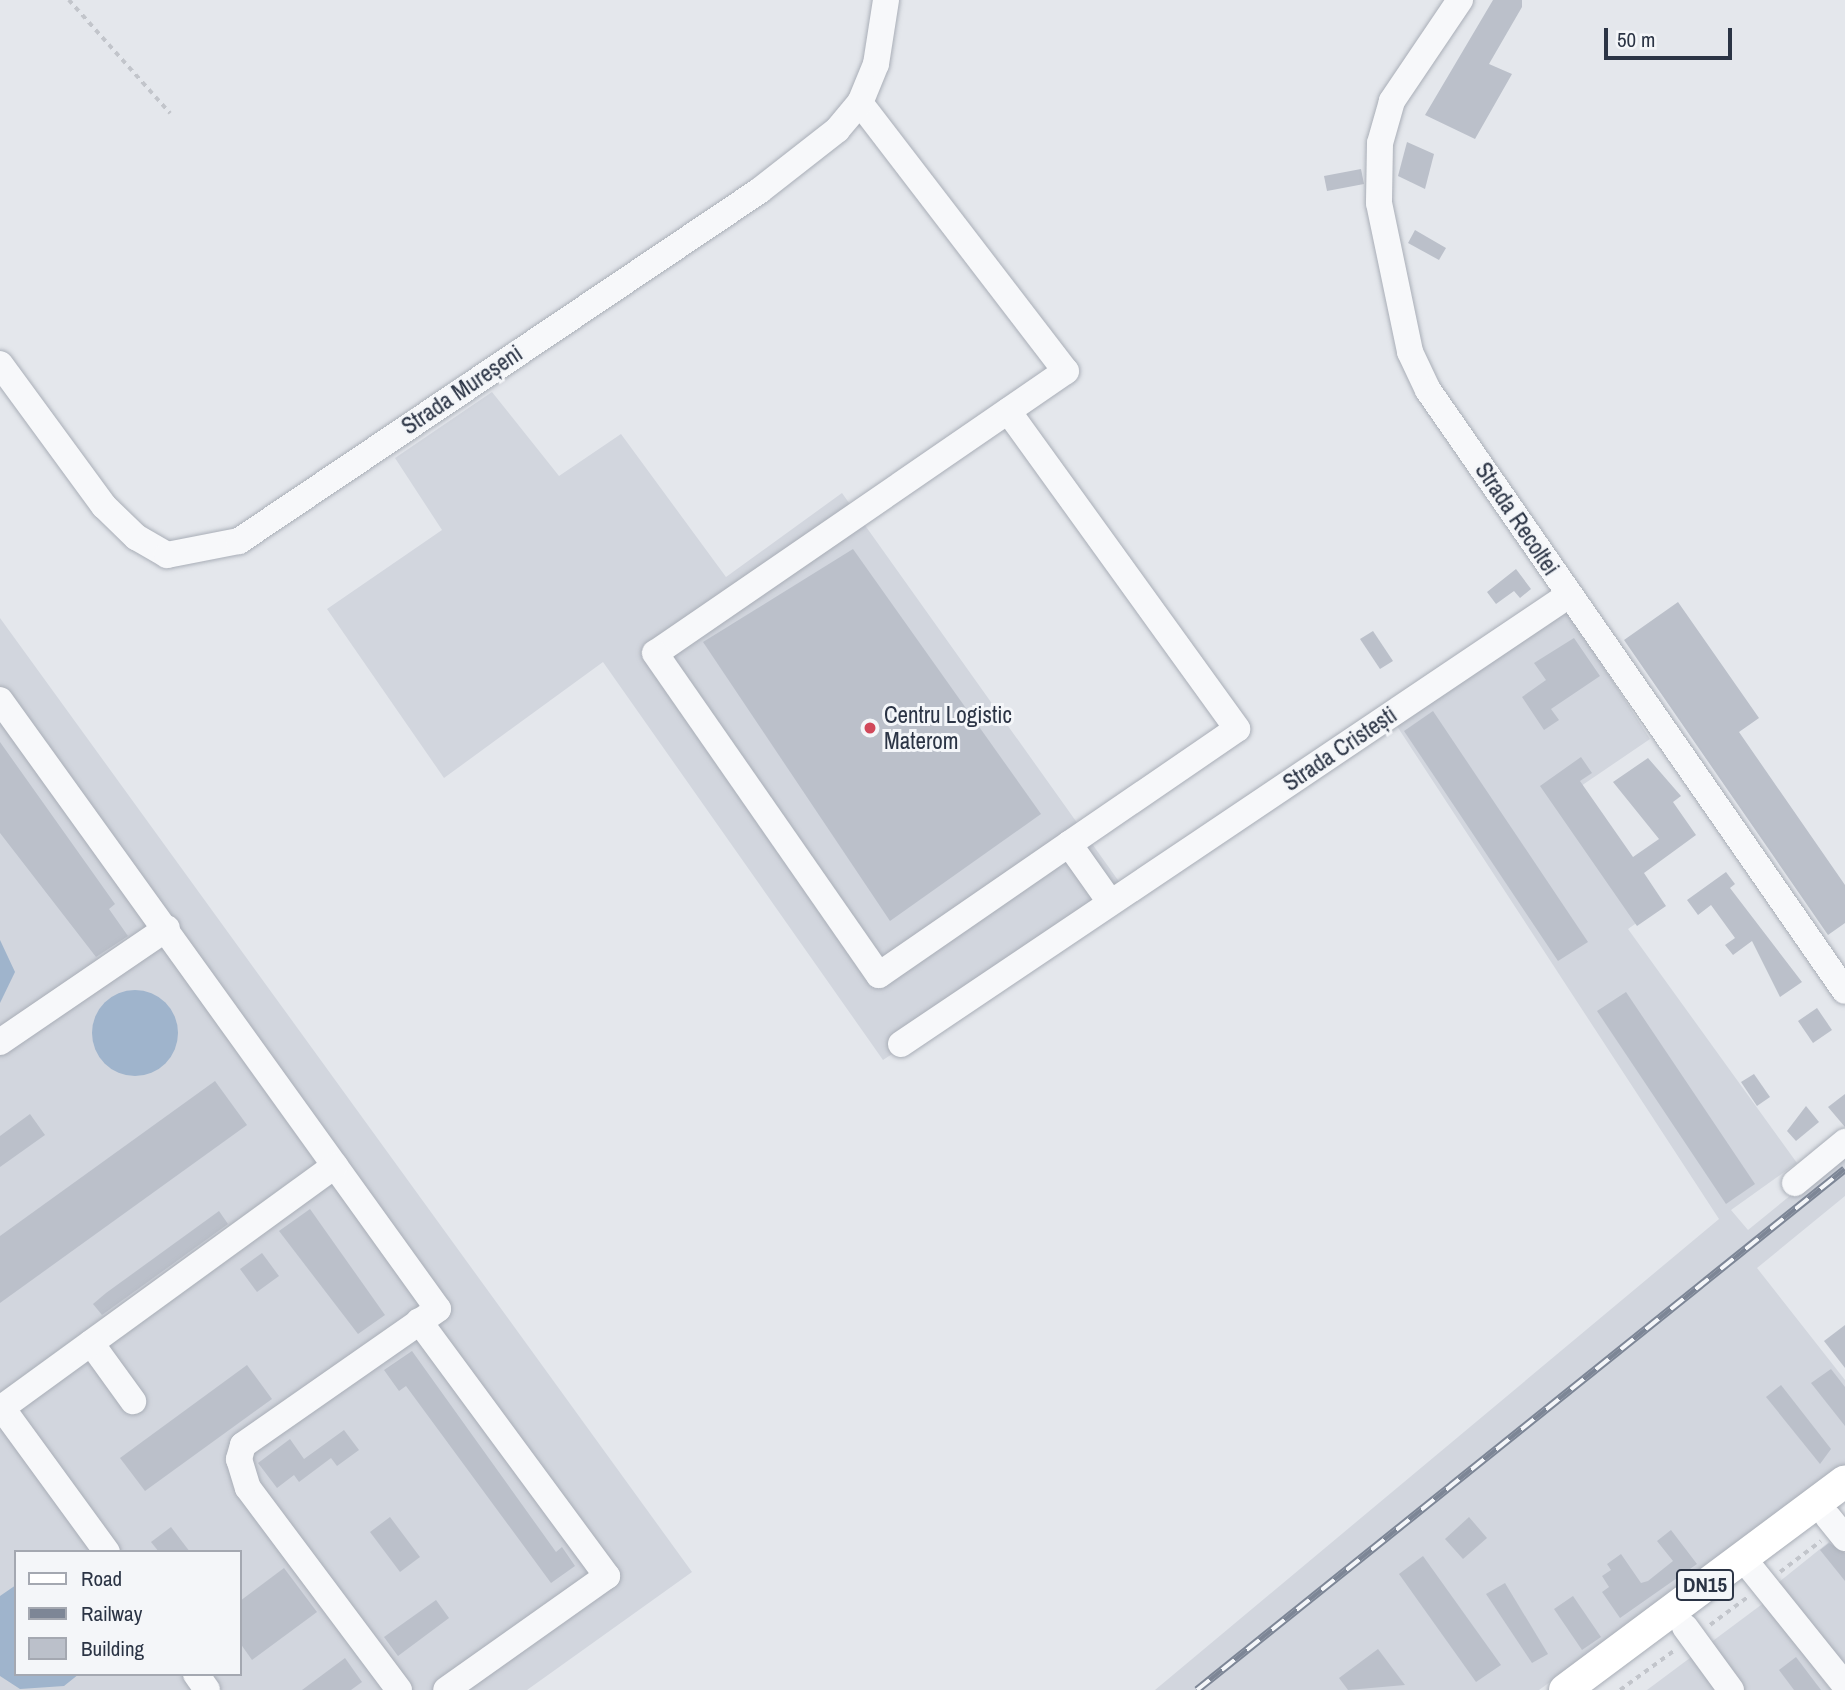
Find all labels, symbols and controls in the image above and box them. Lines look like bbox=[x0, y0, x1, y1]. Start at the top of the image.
scale bar bbox=[1607, 14, 1735, 58]
text: 50 m bbox=[1617, 25, 1655, 54]
street label: Strada Mureșeni bbox=[396, 340, 528, 440]
street label: Strada Recoltei bbox=[1469, 457, 1565, 581]
place label: Centru Logistic Materom bbox=[884, 701, 1012, 755]
street label: Strada Cristești bbox=[1278, 701, 1402, 797]
marker: Centru Logistic Materom bbox=[862, 720, 878, 736]
legend bbox=[14, 1550, 242, 1676]
text: Road bbox=[81, 1564, 122, 1593]
road number: DN15 bbox=[1675, 1568, 1735, 1602]
text: Railway bbox=[81, 1599, 142, 1628]
text: Building bbox=[81, 1634, 144, 1663]

